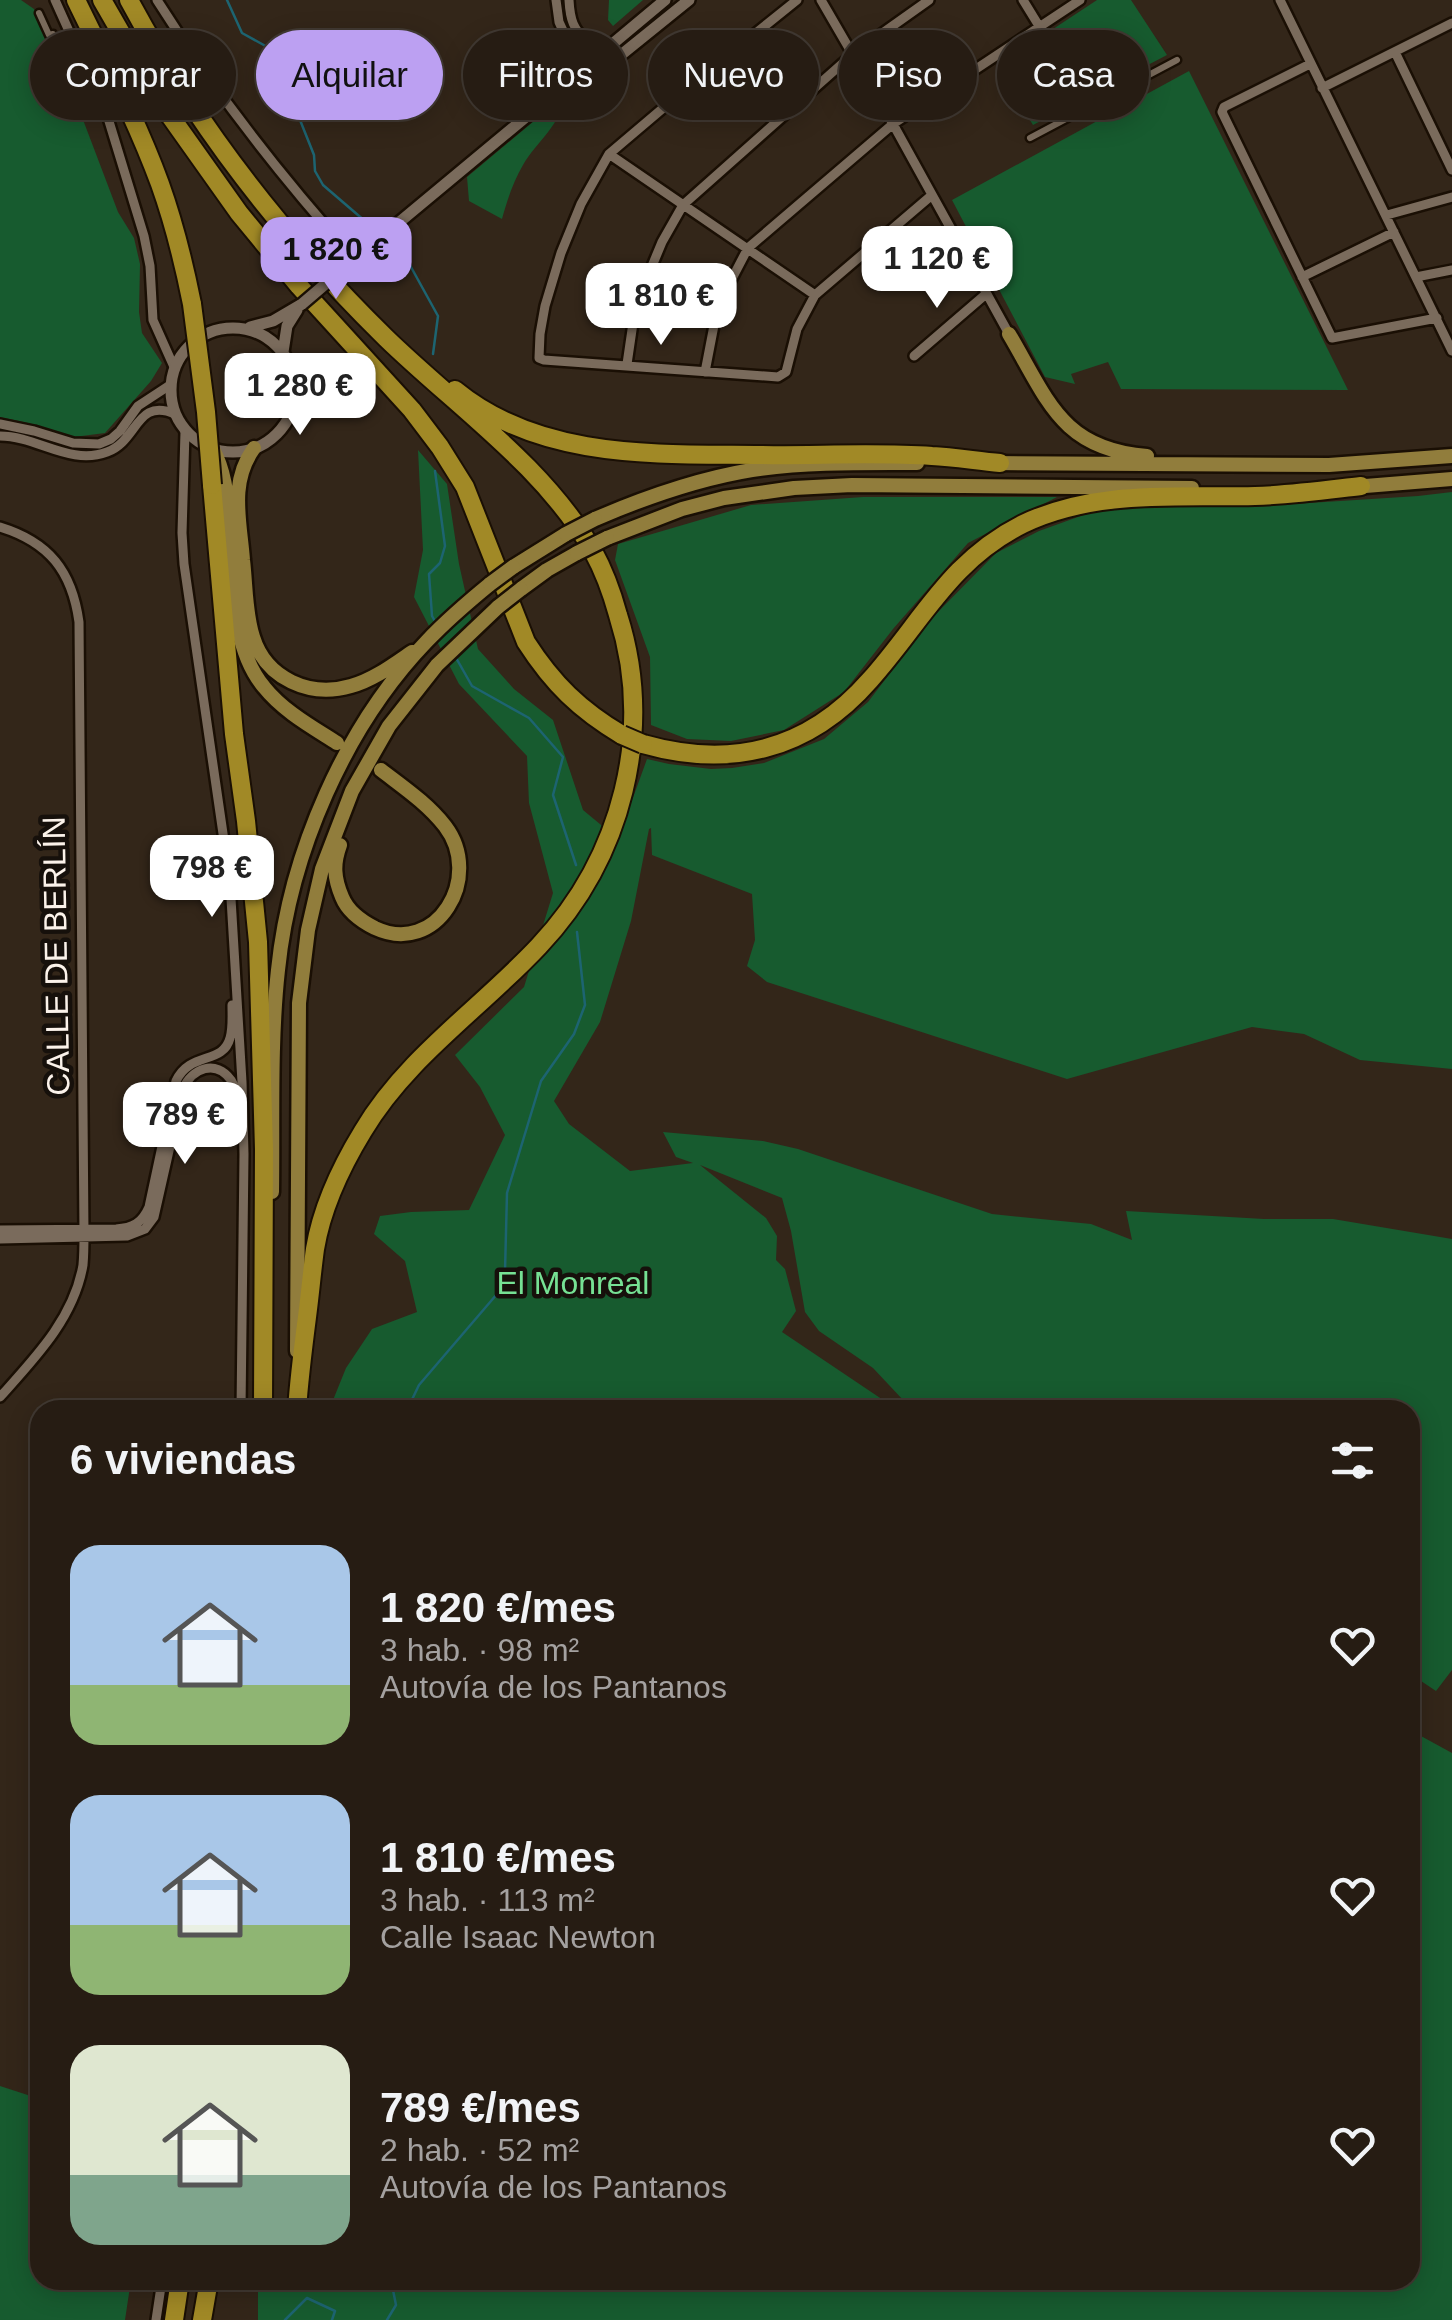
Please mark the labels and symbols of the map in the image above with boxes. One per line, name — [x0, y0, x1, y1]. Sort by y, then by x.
pin: 1 820 € — [244, 217, 428, 302]
pin: 1 120 € — [845, 226, 1029, 311]
pin: 1 810 € — [569, 263, 753, 348]
pin: 1 280 € — [208, 353, 392, 438]
street label: CALLE DE BERLÍN — [36, 816, 76, 1096]
pin: 798 € — [142, 835, 282, 920]
pin: 789 € — [115, 1082, 255, 1167]
park label: El Monreal — [497, 1265, 649, 1301]

